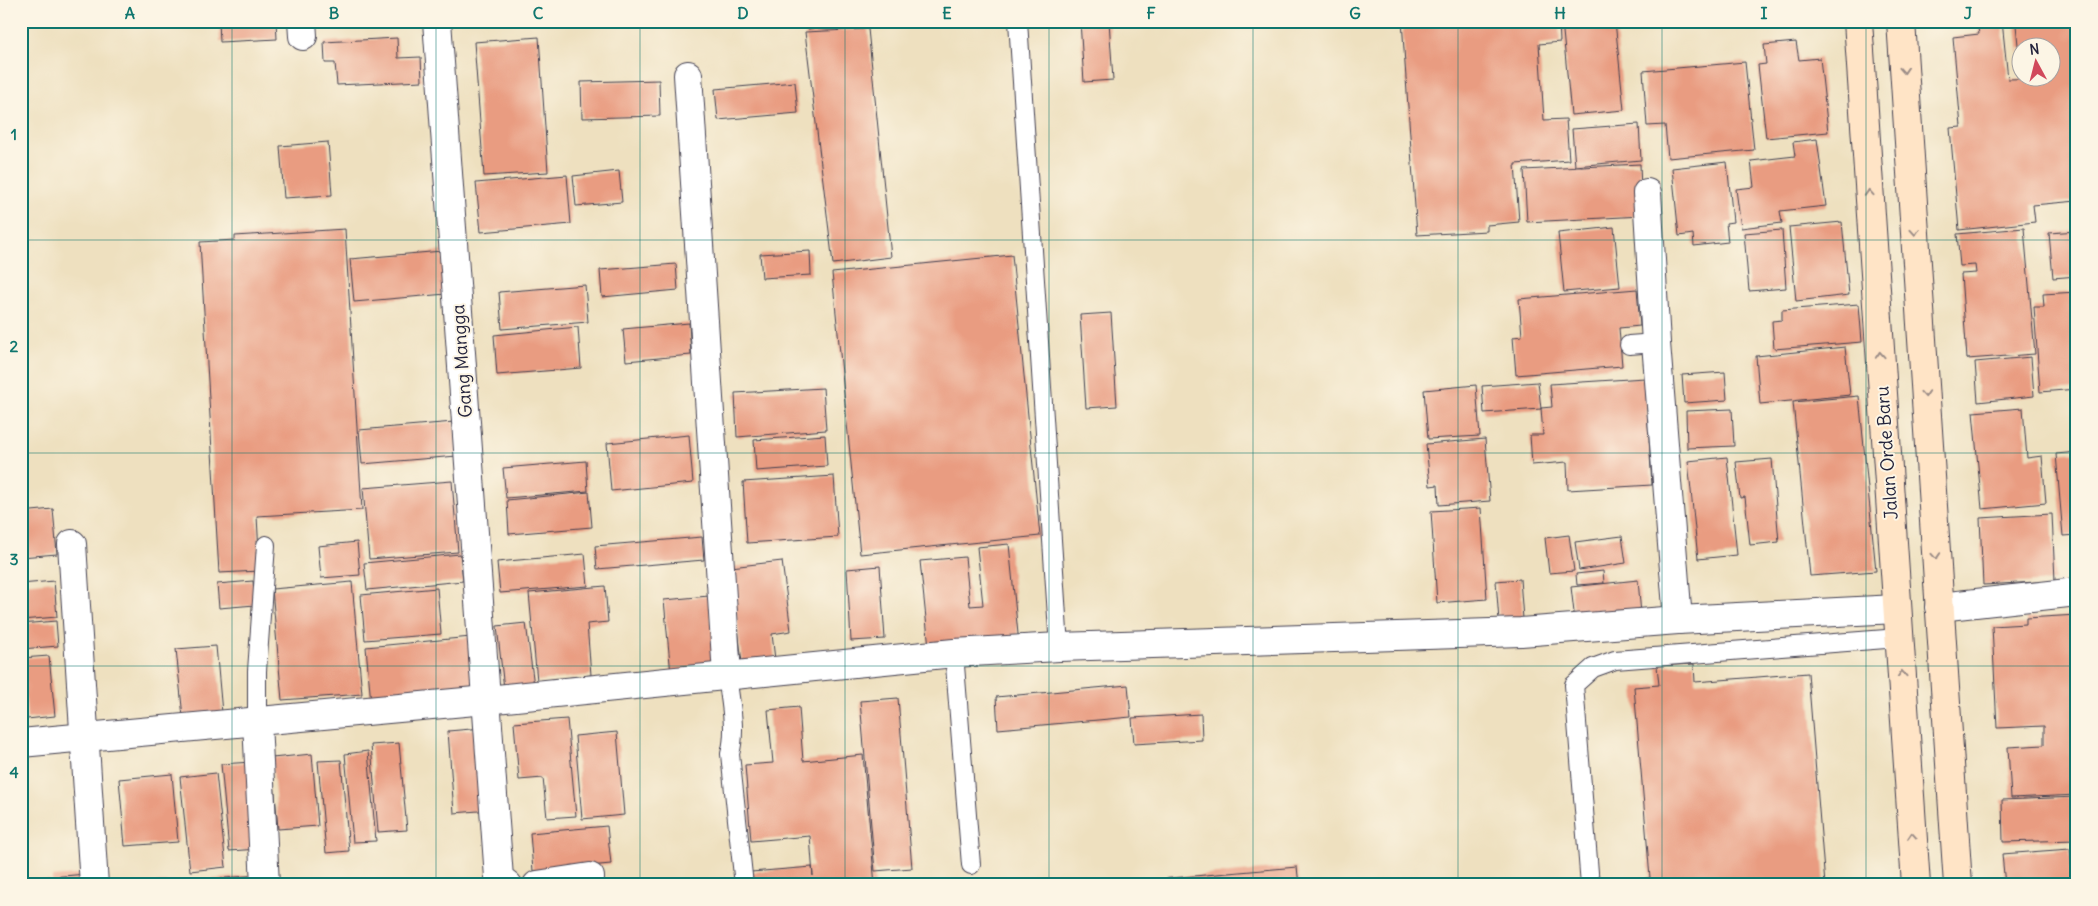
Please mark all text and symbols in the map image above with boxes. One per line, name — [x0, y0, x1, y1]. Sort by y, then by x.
text: A — [125, 3, 135, 23]
text: B — [329, 3, 340, 23]
text: C — [533, 3, 544, 23]
text: D — [737, 3, 749, 23]
text: E — [942, 3, 952, 23]
text: F — [1146, 3, 1156, 23]
text: G — [1349, 3, 1361, 23]
text: H — [1554, 3, 1566, 23]
text: I — [1761, 3, 1768, 23]
text: J — [1964, 3, 1973, 23]
north arrow — [2010, 38, 2060, 88]
text: N — [2029, 40, 2040, 59]
one-way arrow — [1898, 66, 1909, 74]
text: 1 — [11, 124, 17, 144]
one-way arrow — [1864, 188, 1875, 196]
one-way arrow — [1909, 228, 1920, 236]
street label: Gang Mangga — [446, 304, 477, 418]
text: 2 — [10, 336, 19, 356]
one-way arrow — [1875, 350, 1886, 358]
street label: Jalan Orde Baru — [1870, 385, 1903, 521]
one-way arrow — [1920, 390, 1931, 398]
text: 3 — [9, 549, 19, 569]
one-way arrow — [1931, 553, 1942, 561]
one-way arrow — [1896, 670, 1907, 678]
text: 4 — [9, 762, 19, 782]
one-way arrow — [1907, 832, 1918, 840]

